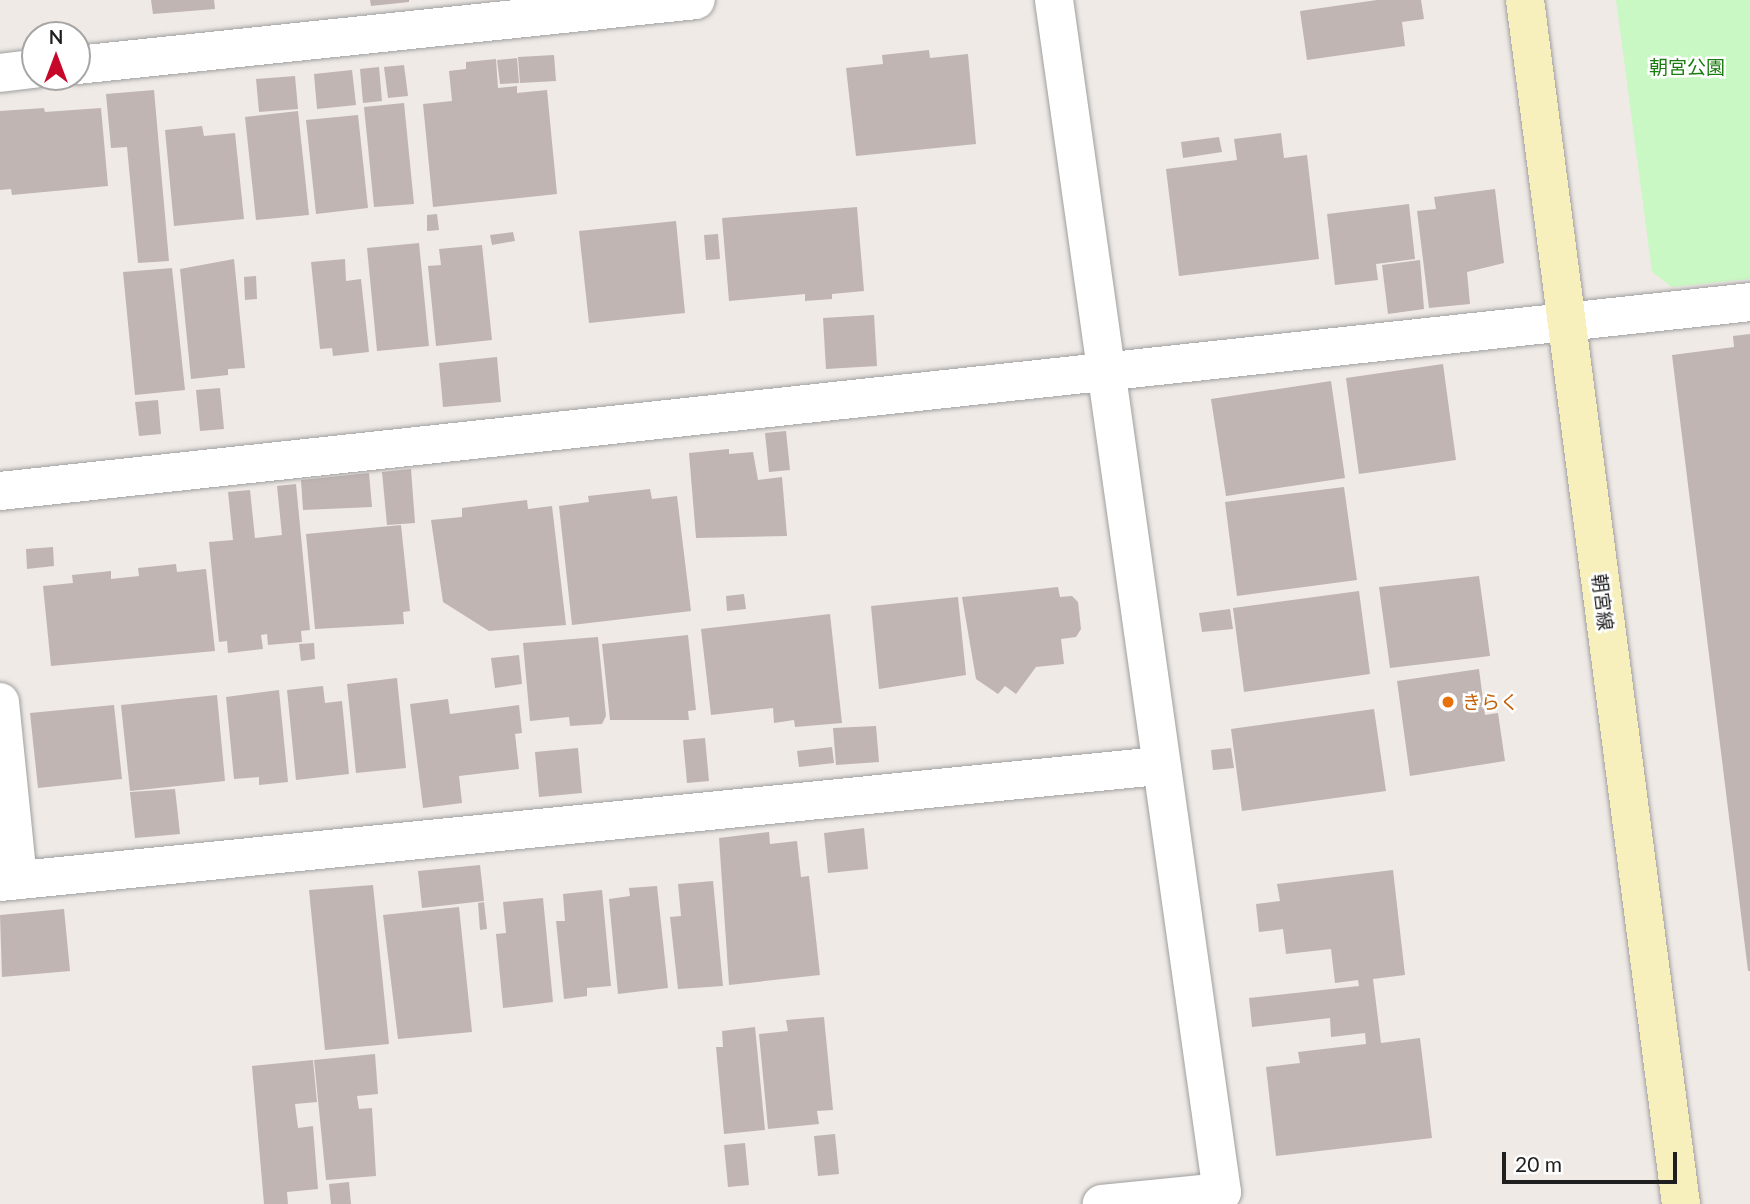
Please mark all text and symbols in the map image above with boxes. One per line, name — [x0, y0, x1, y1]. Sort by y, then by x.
north arrow — [21, 21, 91, 91]
text: N — [49, 25, 63, 48]
park label: 朝宮公園 — [1649, 56, 1725, 78]
street label: 朝宮線 — [1588, 572, 1618, 632]
place label: きらく — [1462, 691, 1519, 713]
marker: きらく — [1440, 694, 1456, 710]
scale bar — [1505, 1138, 1680, 1182]
text: 20 m — [1515, 1151, 1562, 1176]

